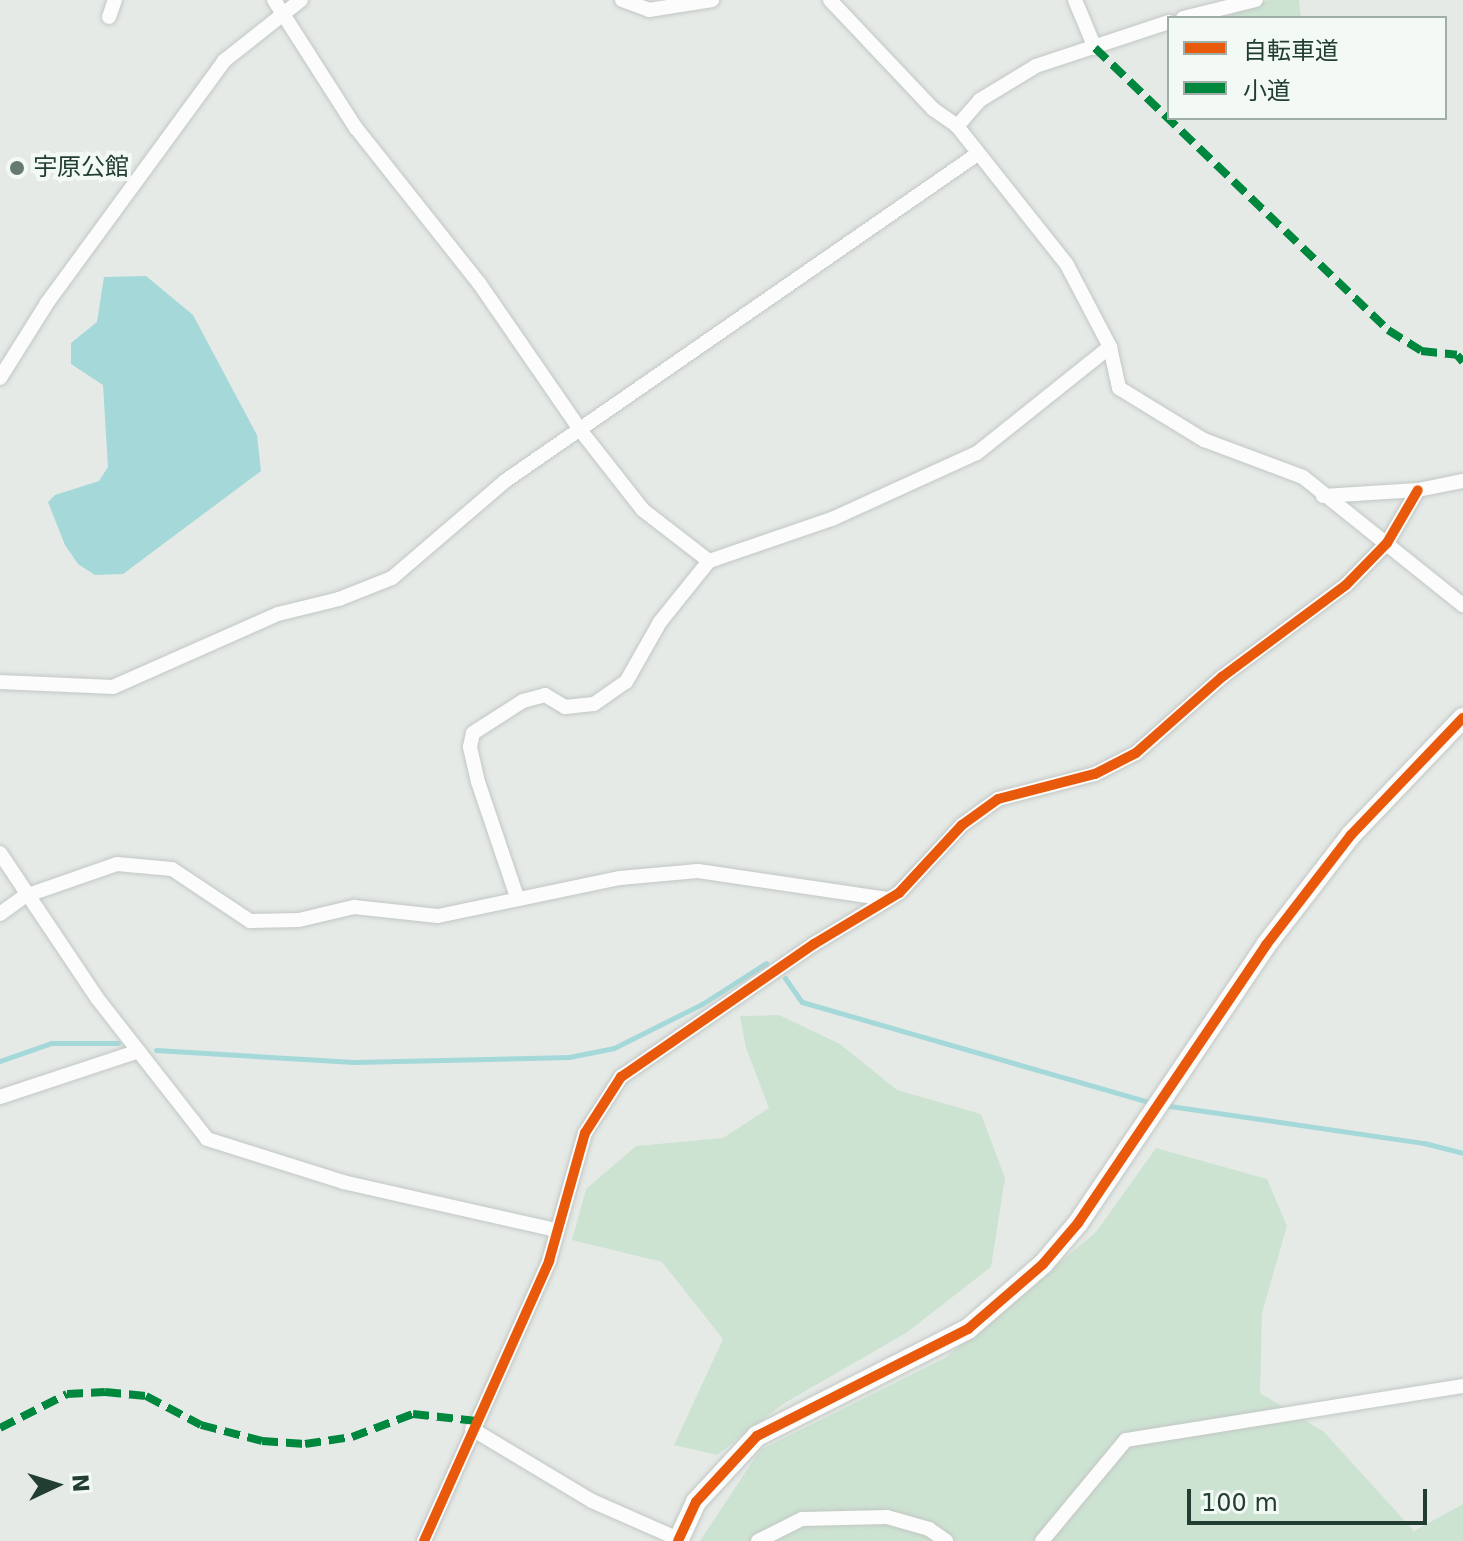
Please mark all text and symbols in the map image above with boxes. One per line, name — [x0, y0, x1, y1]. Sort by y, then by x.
legend — [1167, 16, 1447, 120]
text: 自転車道 — [1243, 37, 1339, 65]
text: 小道 — [1243, 77, 1291, 105]
place label: 宇原公館 — [33, 154, 129, 182]
marker: 宇原公館 — [8, 159, 26, 177]
north arrow — [16, 1445, 96, 1525]
text: N — [67, 1473, 94, 1493]
scale bar — [1191, 1473, 1431, 1523]
text: 100 m — [1201, 1489, 1278, 1517]

